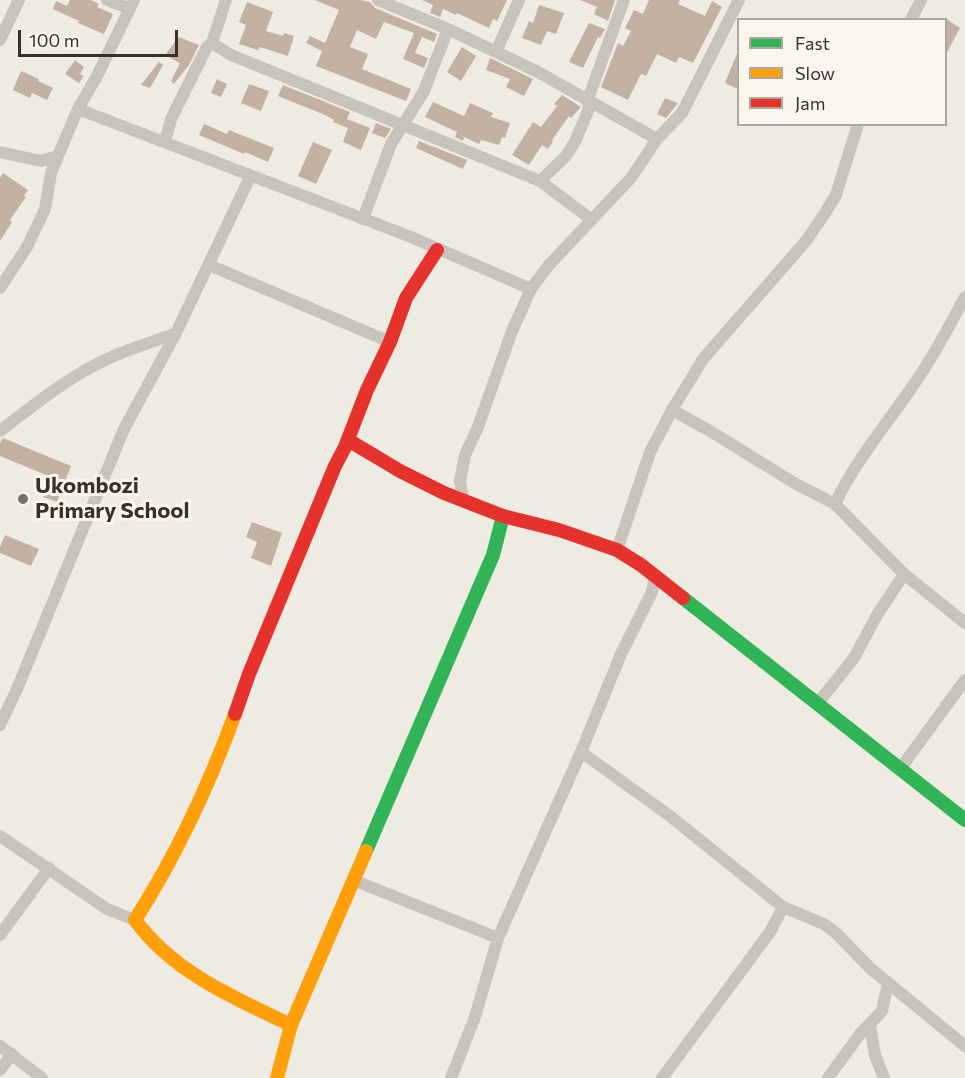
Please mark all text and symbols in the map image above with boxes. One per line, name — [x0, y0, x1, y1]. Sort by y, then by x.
scale bar — [21, 18, 182, 56]
legend — [737, 18, 947, 126]
text: 100 m — [29, 29, 79, 51]
text: Fast — [795, 32, 830, 54]
text: Slow — [795, 62, 835, 84]
text: Jam — [795, 92, 825, 114]
place label: Ukombozi Primary School — [35, 473, 190, 524]
marker: Ukombozi Primary School — [16, 492, 30, 506]

